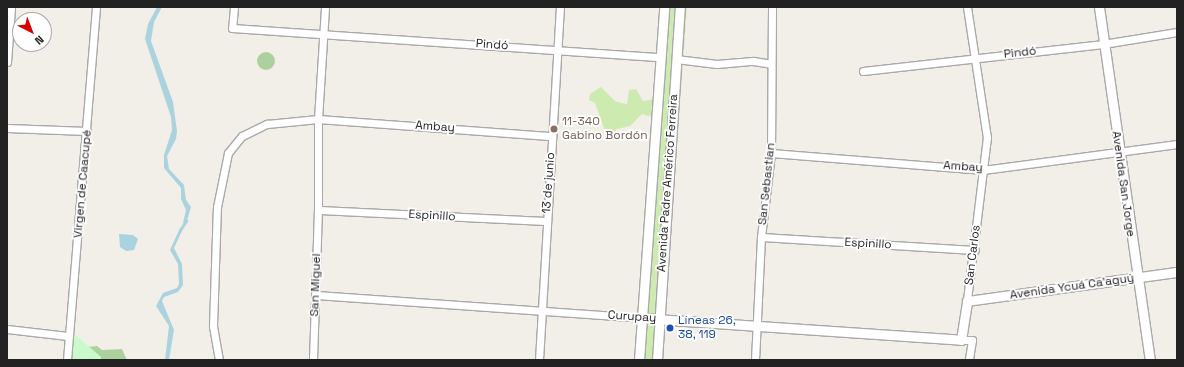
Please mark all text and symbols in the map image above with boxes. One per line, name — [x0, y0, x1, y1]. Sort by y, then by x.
north arrow — [12, 12, 52, 52]
text: N — [32, 33, 47, 48]
street label: Pindó — [475, 37, 509, 53]
street label: Pindó — [1003, 44, 1037, 62]
street label: Avenida Padre Américo Ferreira — [655, 93, 681, 273]
place label: 11-340 Gabino Bordón — [562, 115, 647, 143]
street label: Ambay — [415, 118, 455, 136]
marker: 11-340 Gabino Bordón — [549, 124, 559, 134]
street label: Virgen de Caacupé — [71, 129, 95, 239]
street label: Avenida San Jorge — [1108, 130, 1138, 238]
street label: San Sebastian — [756, 142, 778, 226]
street label: 13 de junio — [540, 152, 558, 214]
street label: Ambay — [943, 158, 983, 176]
street label: Espinillo — [408, 208, 456, 224]
street label: San Carlos — [962, 224, 984, 286]
street label: Espinillo — [844, 236, 892, 252]
street label: San Miguel — [308, 253, 324, 317]
street label: Avenida Ycuá Ca'aguý — [1009, 271, 1135, 303]
street label: Curupay — [607, 308, 657, 326]
place label: Líneas 26, 38, 119 — [678, 314, 736, 342]
marker: Líneas 26, 38, 119 — [665, 323, 675, 333]

